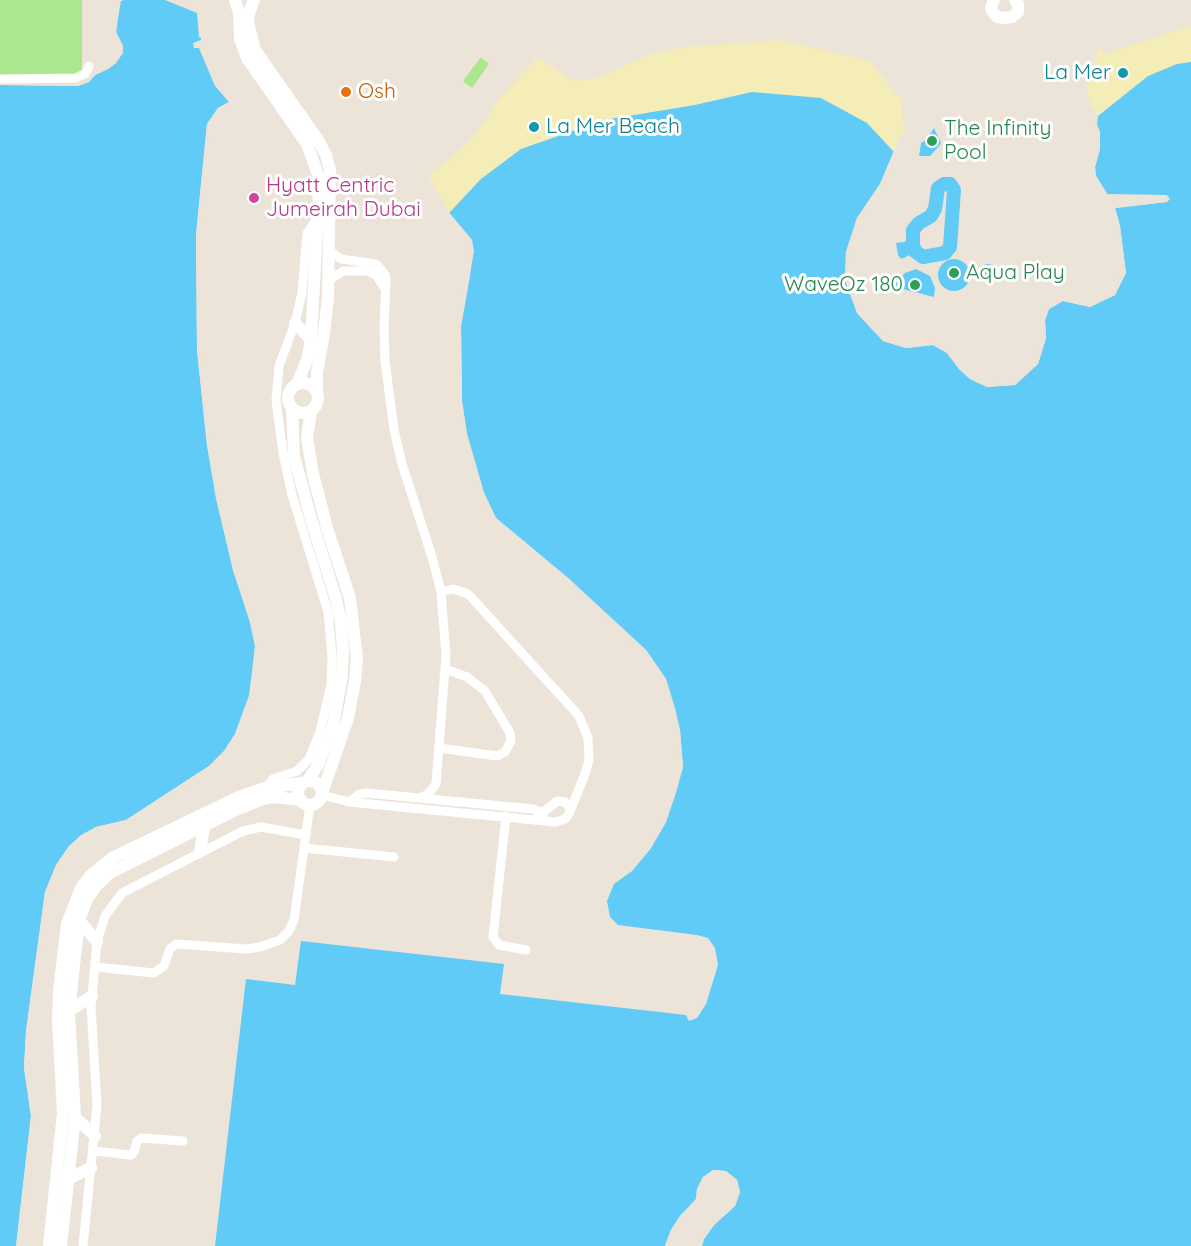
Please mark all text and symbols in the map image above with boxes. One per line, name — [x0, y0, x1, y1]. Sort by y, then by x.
place label: La Mer — [1044, 60, 1111, 86]
marker: La Mer — [1116, 66, 1130, 80]
place label: Osh — [358, 79, 396, 105]
marker: Osh — [339, 85, 353, 99]
place label: La Mer Beach — [546, 114, 680, 140]
place label: The Infinity Pool — [944, 116, 1051, 166]
marker: La Mer Beach — [527, 120, 541, 134]
marker: The Infinity Pool — [925, 134, 939, 148]
place label: Hyatt Centric Jumeirah Dubai — [266, 173, 421, 223]
marker: Hyatt Centric Jumeirah Dubai — [247, 191, 261, 205]
place label: Aqua Play — [966, 260, 1065, 286]
marker: Aqua Play — [947, 266, 961, 280]
place label: WaveOz 180 — [784, 272, 903, 298]
marker: WaveOz 180 — [908, 278, 922, 292]

